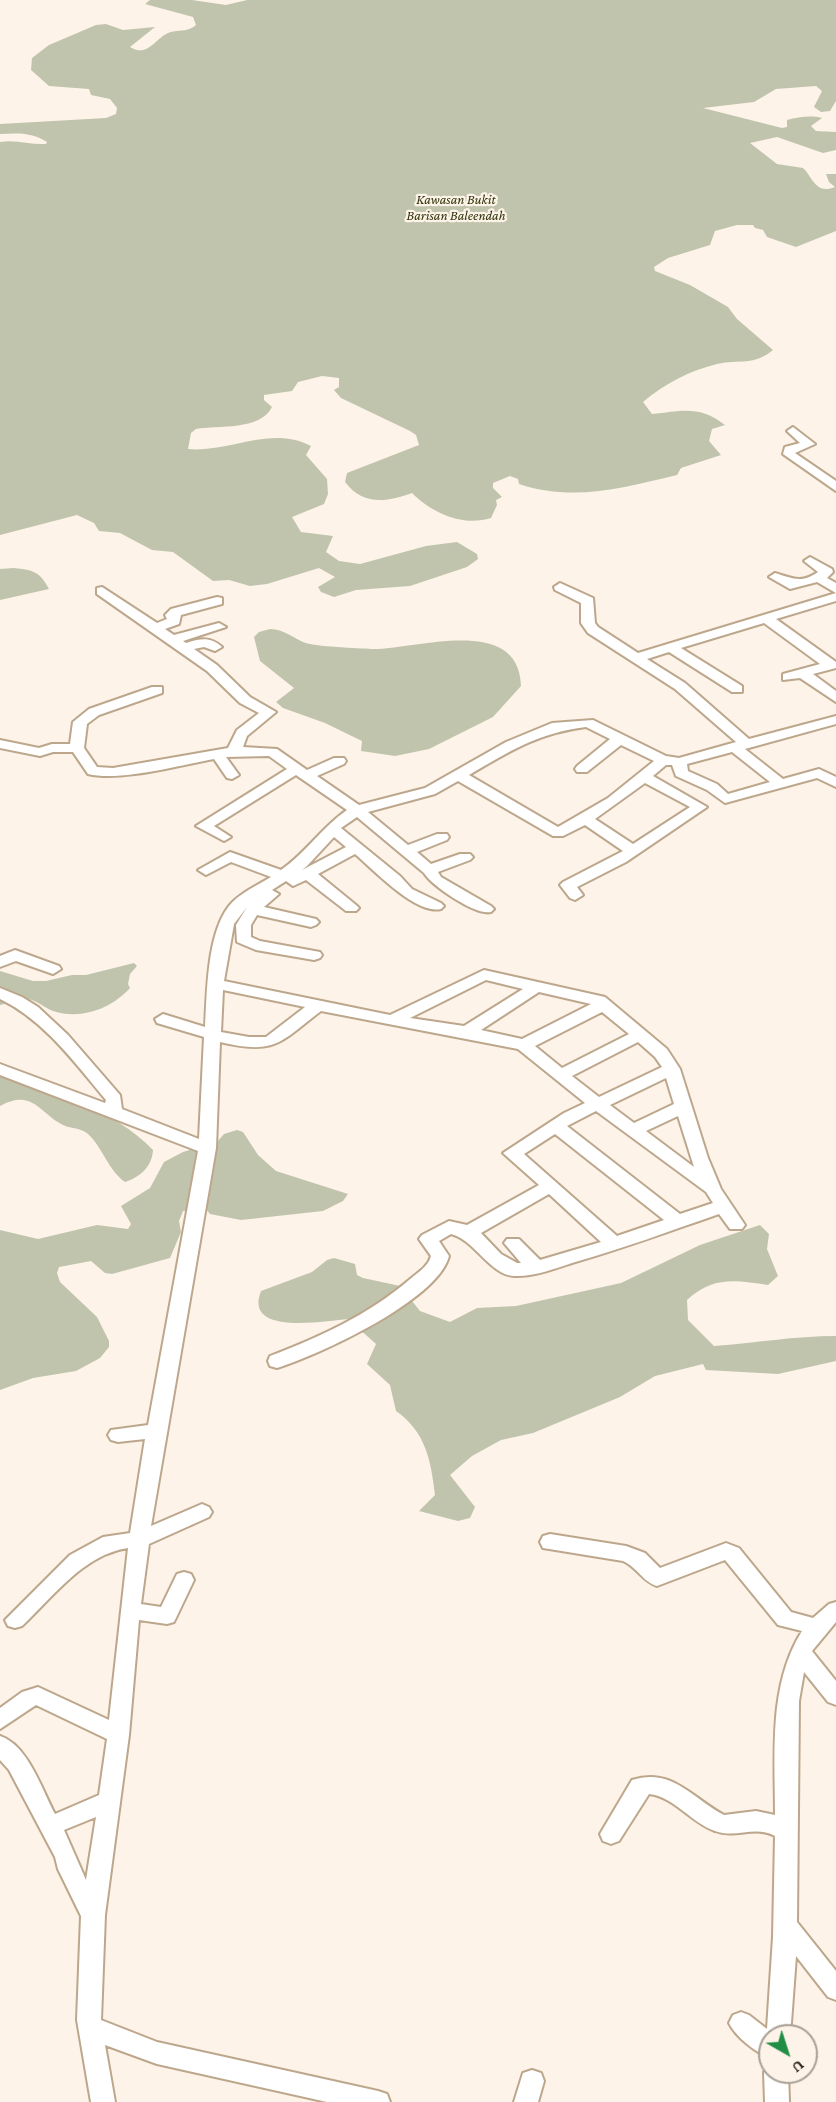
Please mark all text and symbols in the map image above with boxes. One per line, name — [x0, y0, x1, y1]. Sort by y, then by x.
park label: Kawasan Bukit Barisan Baleendah — [407, 192, 505, 225]
north arrow — [758, 2024, 818, 2084]
text: U — [789, 2057, 808, 2077]

